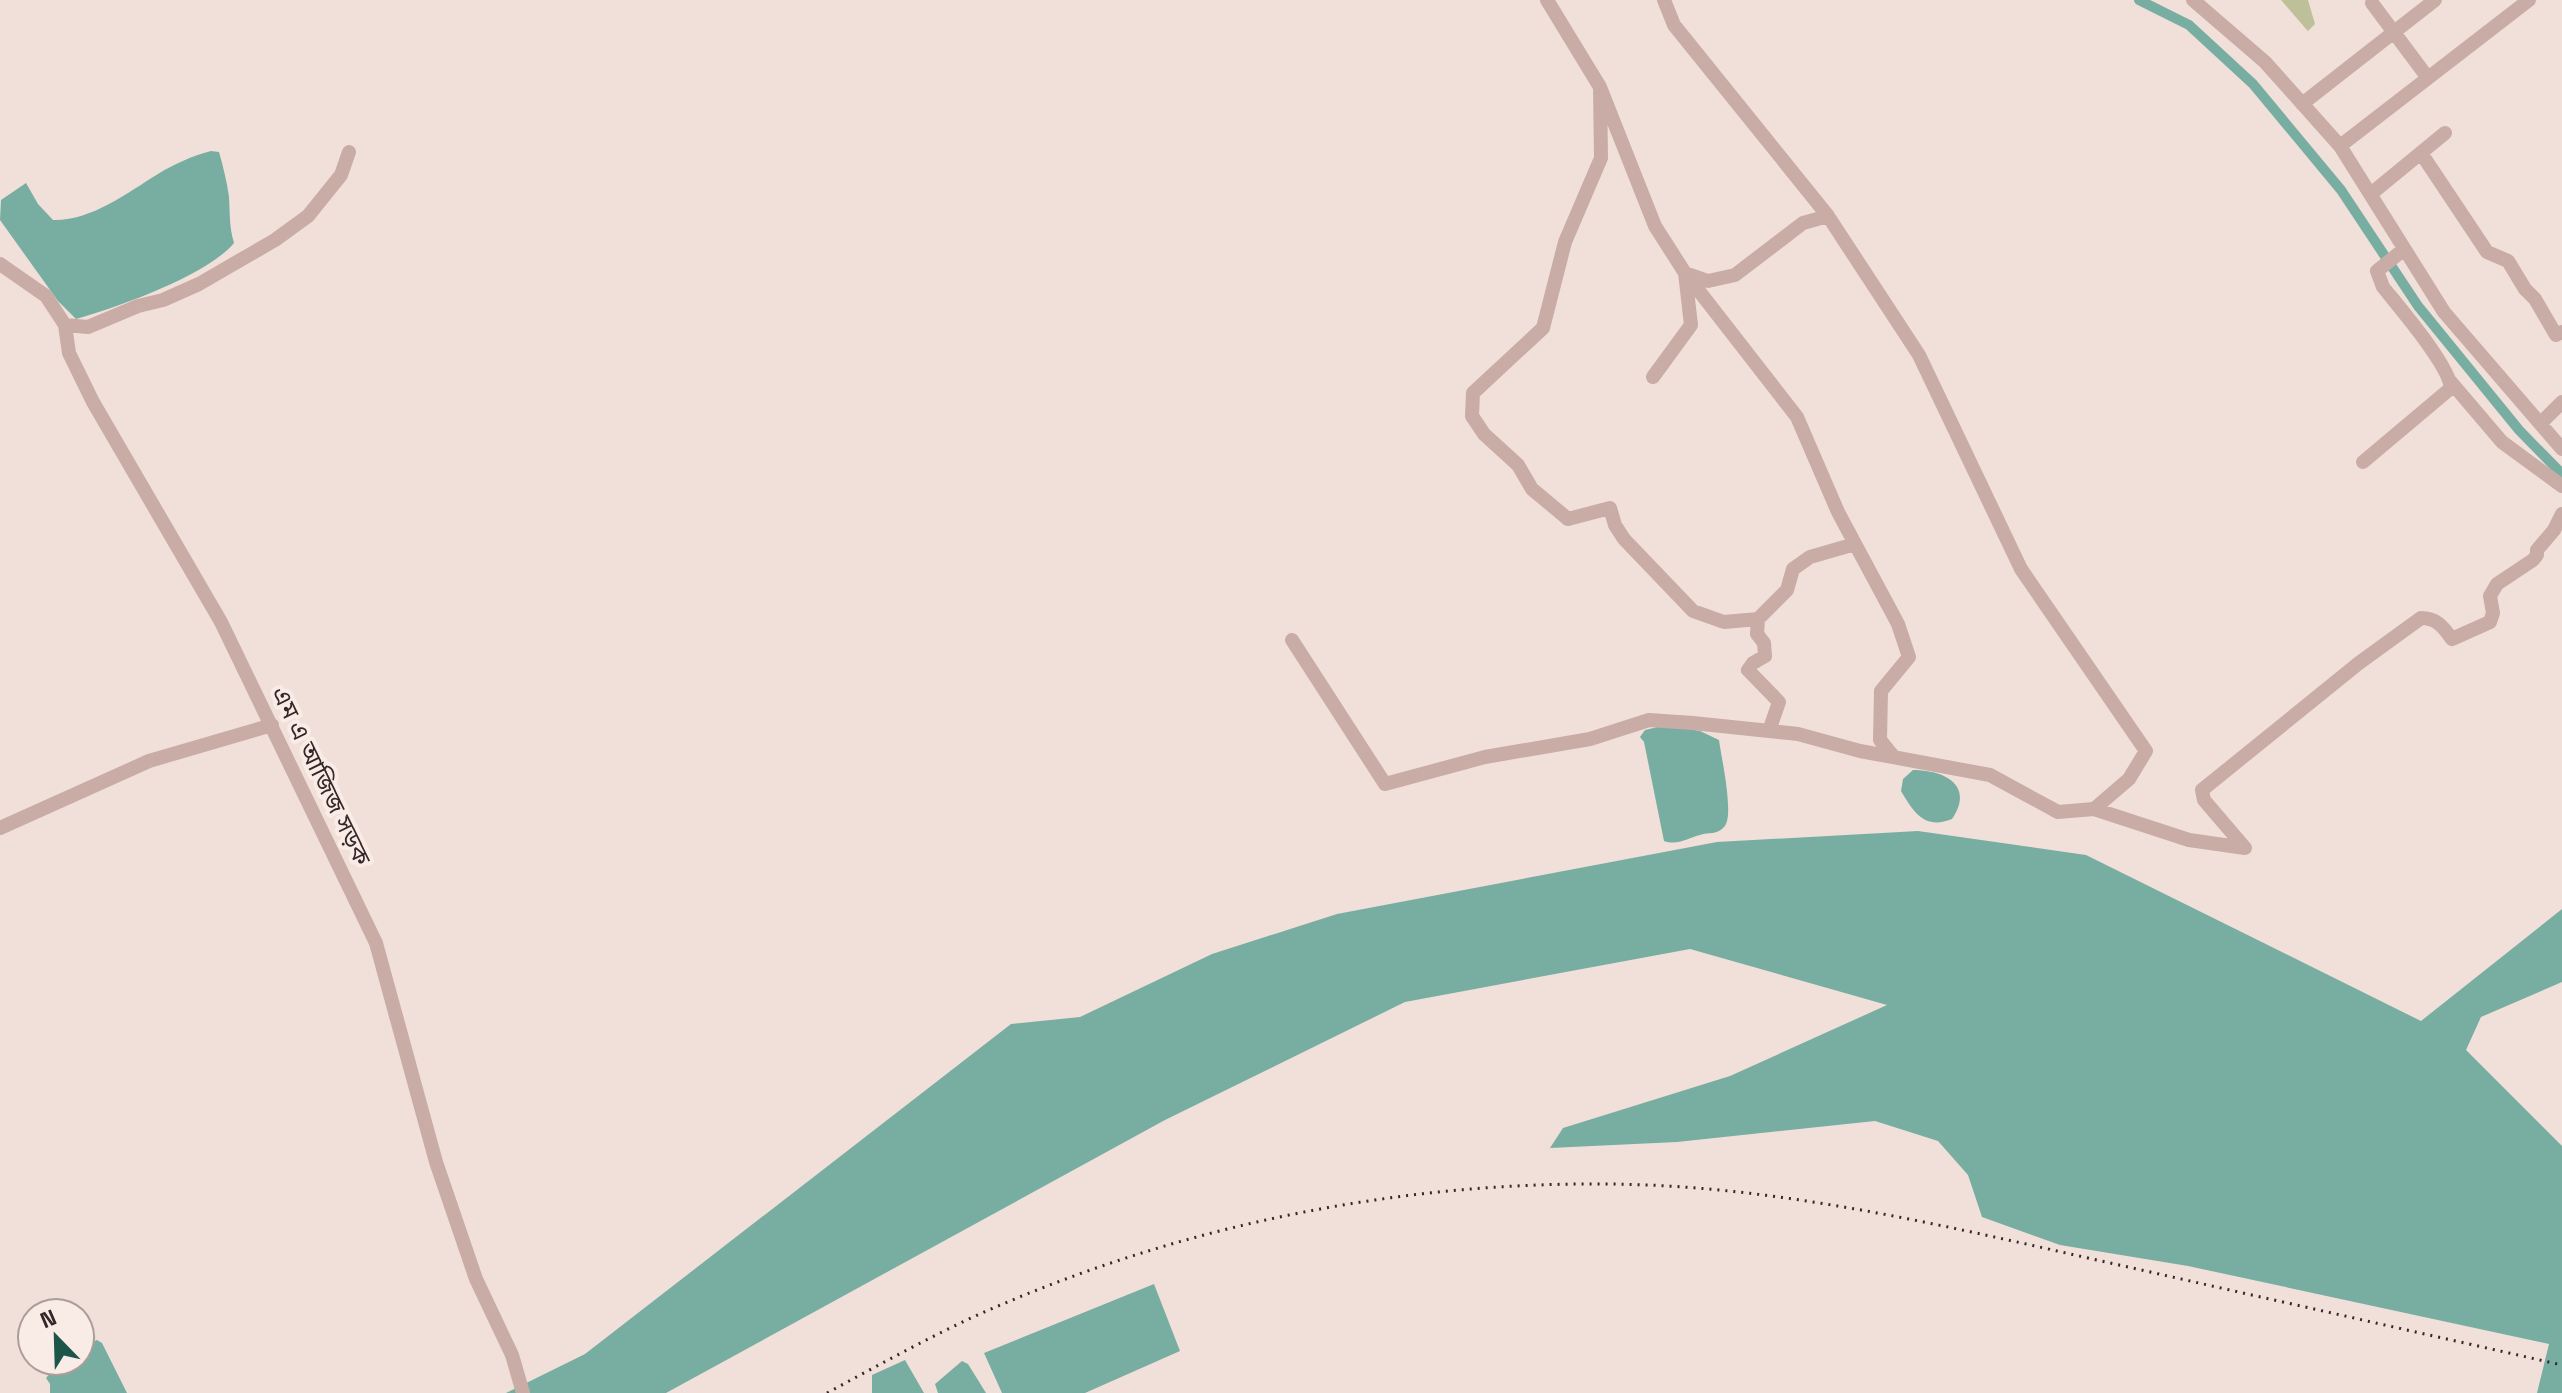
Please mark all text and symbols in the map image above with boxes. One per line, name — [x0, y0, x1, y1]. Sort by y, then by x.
street label: এম এ আজিজ সড়ক — [265, 681, 378, 871]
north arrow — [16, 1297, 96, 1377]
text: N — [36, 1303, 60, 1334]

